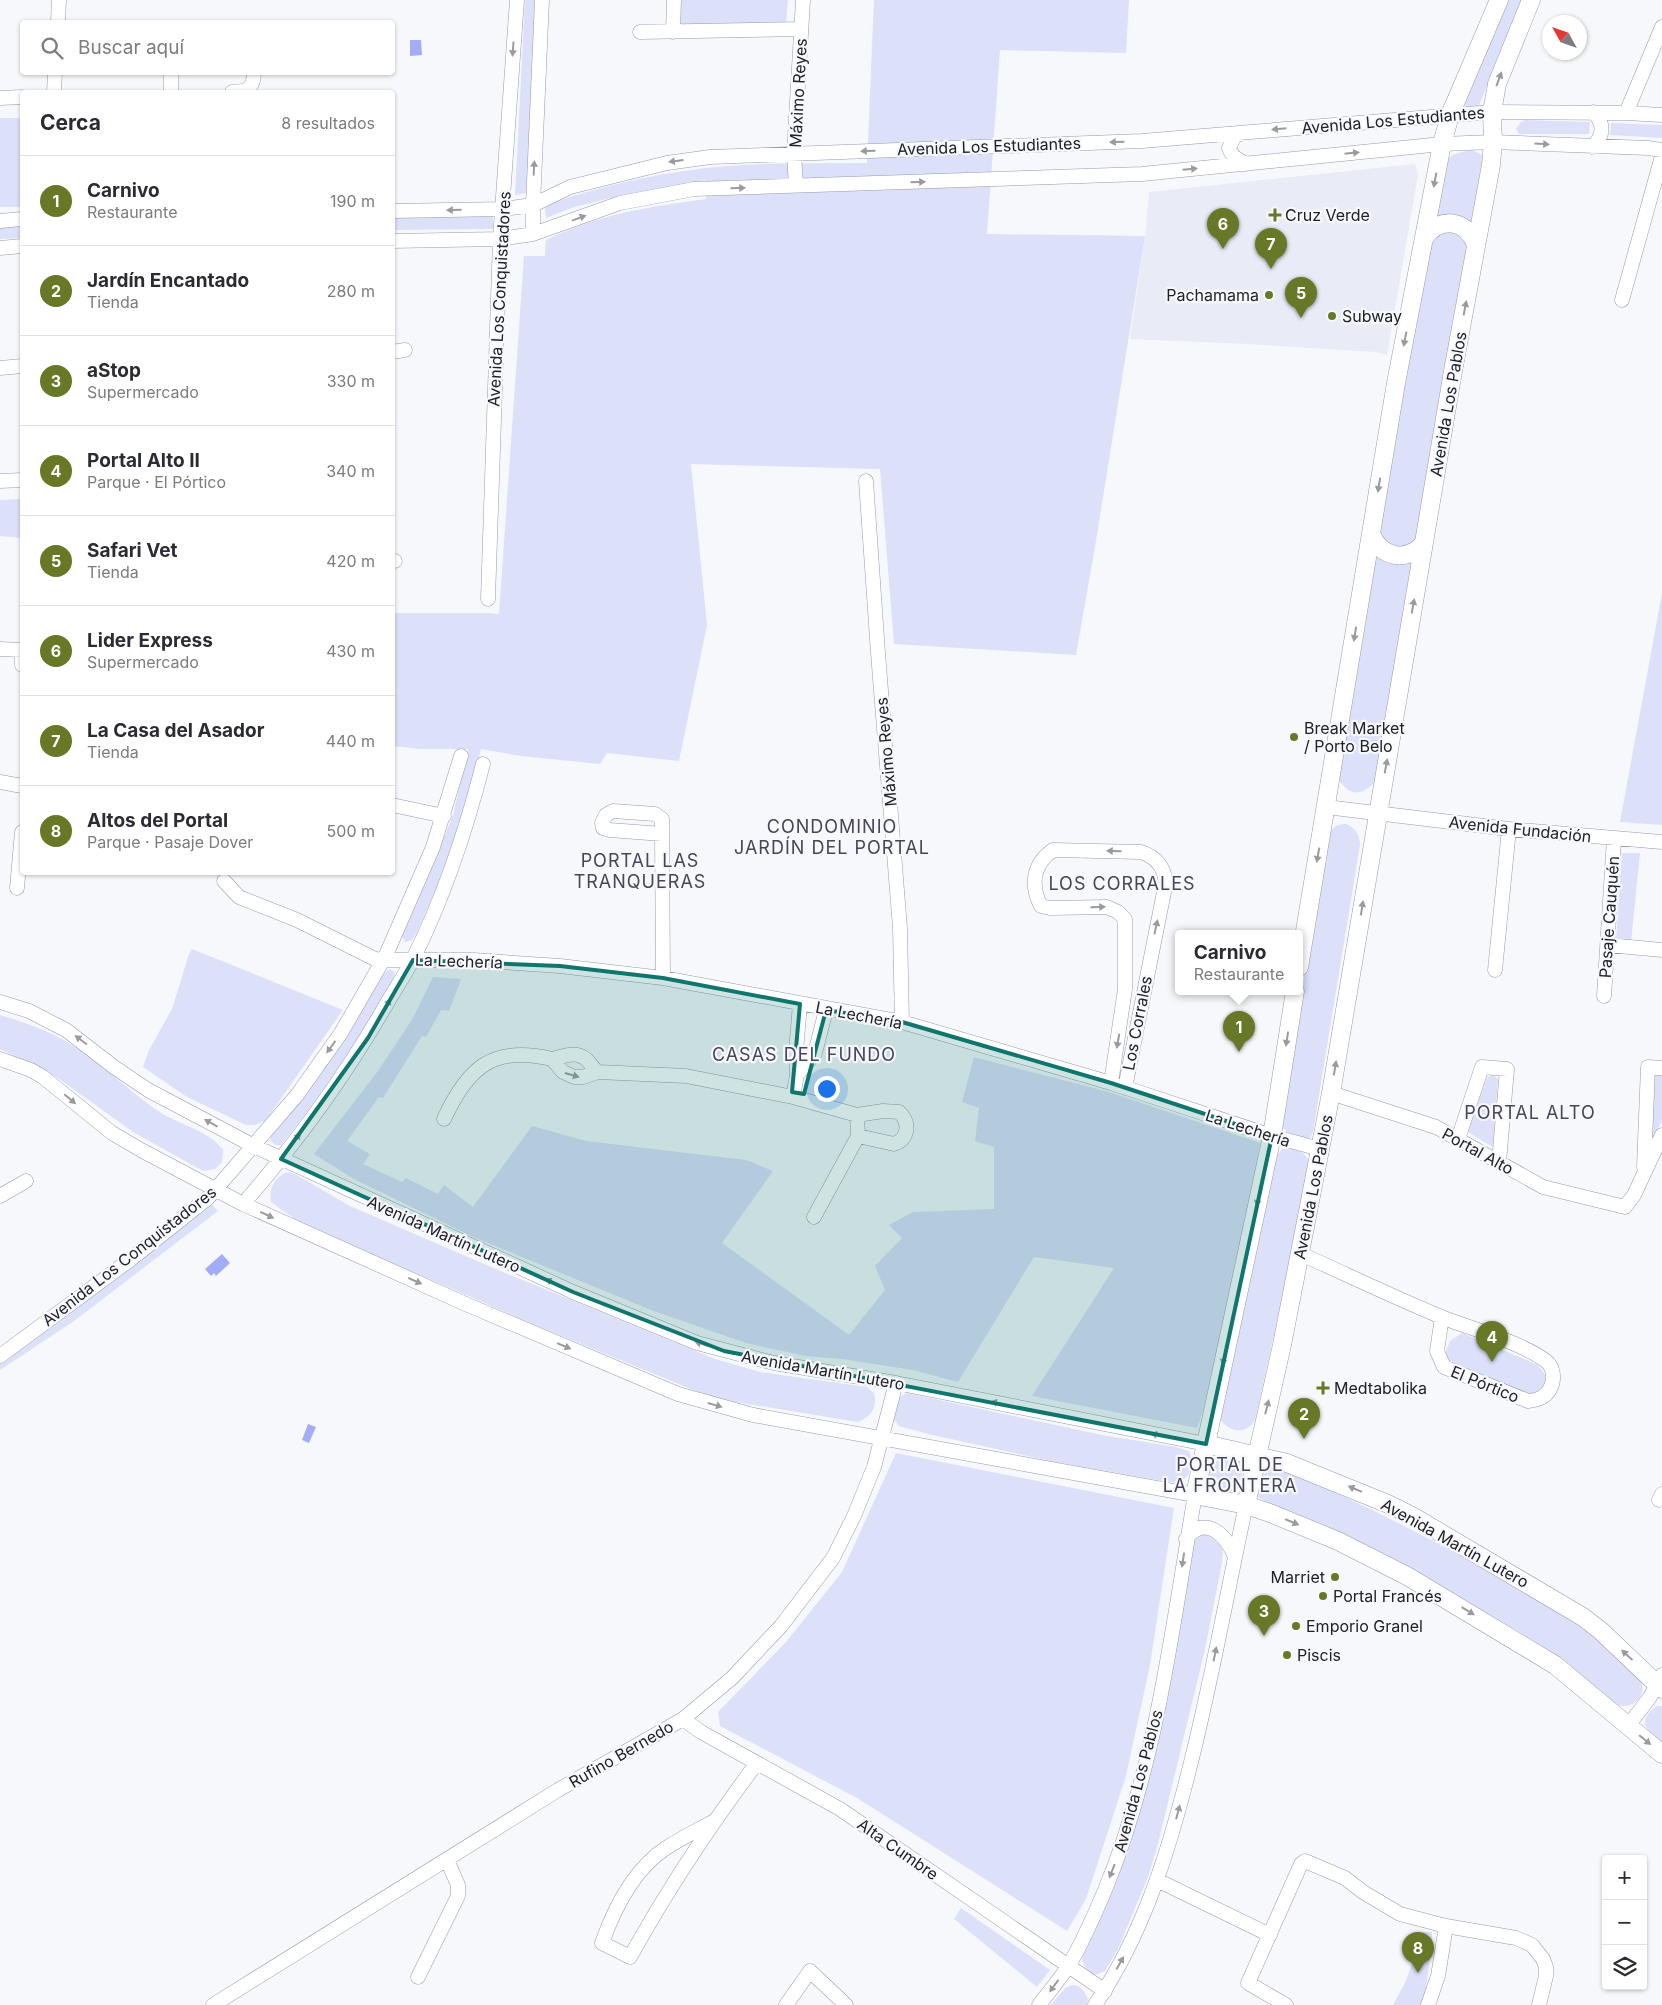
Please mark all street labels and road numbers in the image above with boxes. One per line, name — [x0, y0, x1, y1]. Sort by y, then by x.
street label: Máximo Reyes — [785, 38, 811, 148]
street label: Avenida Los Estudiantes — [1301, 102, 1485, 138]
street label: Avenida Los Estudiantes — [897, 133, 1081, 159]
street label: Avenida Los Conquistadores — [483, 191, 515, 407]
street label: Avenida Los Pablos — [1425, 330, 1471, 478]
street label: Máximo Reyes — [871, 696, 901, 808]
street label: Avenida Fundación — [1448, 812, 1592, 846]
street label: Pasaje Cauquén — [1595, 855, 1623, 979]
street label: La Lechería — [415, 949, 503, 973]
street label: Los Corrales — [1118, 974, 1156, 1072]
street label: La Lechería — [814, 997, 904, 1033]
street label: La Lechería — [1203, 1105, 1293, 1151]
street label: Avenida Los Pablos — [1289, 1113, 1337, 1261]
street label: Portal Alto — [1439, 1123, 1517, 1179]
street label: Avenida Los Conquistadores — [38, 1182, 220, 1330]
street label: Avenida Martín Lutero — [364, 1191, 524, 1277]
street label: Avenida Martín Lutero — [740, 1346, 906, 1394]
street label: El Pórtico — [1448, 1361, 1522, 1407]
street label: Avenida Martín Lutero — [1378, 1494, 1532, 1592]
street label: Avenida Los Pablos — [1109, 1707, 1167, 1855]
street label: Rufino Bernedo — [565, 1716, 677, 1792]
street label: Alta Cumbre — [854, 1814, 942, 1884]

